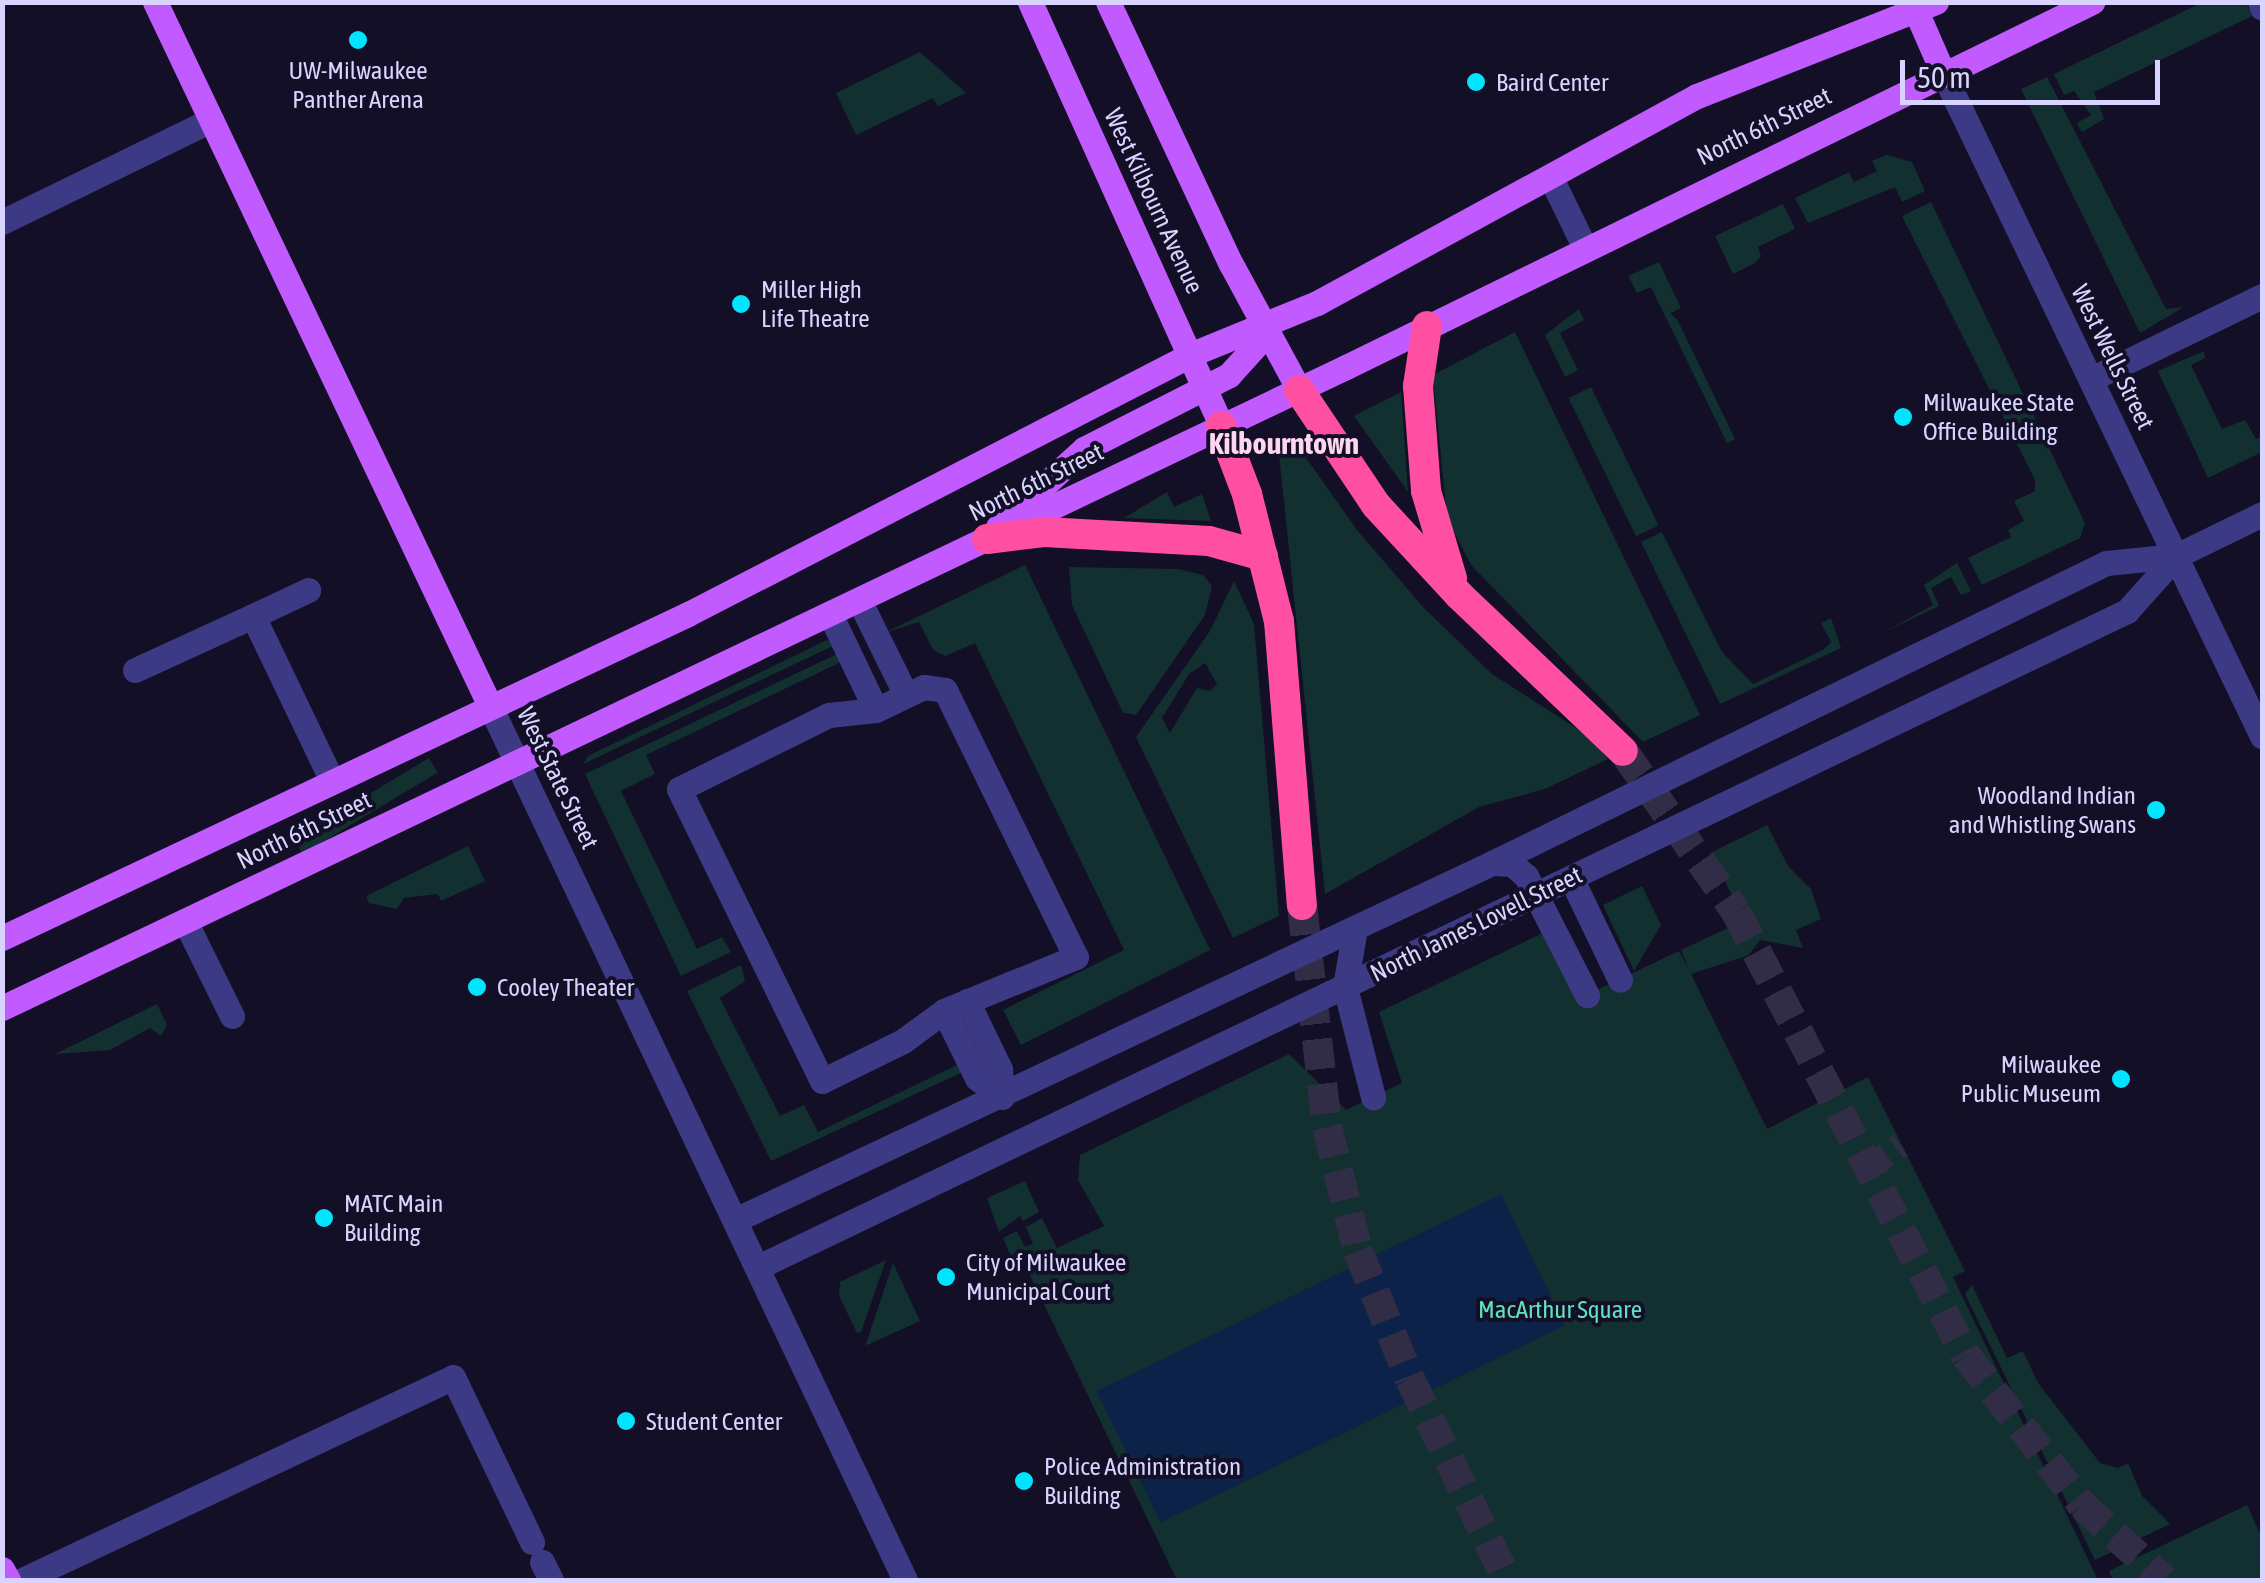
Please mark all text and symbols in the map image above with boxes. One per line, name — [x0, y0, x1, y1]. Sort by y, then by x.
marker: UW-Milwaukee Panther Arena — [347, 29, 369, 51]
scale bar — [1905, 40, 2165, 102]
place label: UW-Milwaukee Panther Arena — [288, 56, 428, 115]
text: 50 m — [1917, 60, 1971, 94]
place label: Baird Center — [1496, 67, 1608, 97]
marker: Baird Center — [1465, 71, 1487, 93]
street label: North 6th Street — [1692, 81, 1836, 171]
street label: West Kilbourn Avenue — [1098, 104, 1210, 298]
place label: Miller High Life Theatre — [761, 275, 870, 334]
street label: West Wells Street — [2065, 280, 2161, 434]
marker: Miller High Life Theatre — [730, 293, 752, 315]
place label: Milwaukee State Office Building — [1923, 388, 2074, 447]
marker: Milwaukee State Office Building — [1892, 406, 1914, 428]
district label: Kilbourntown — [1209, 425, 1359, 461]
street label: North 6th Street — [964, 437, 1108, 527]
street label: West State Street — [511, 702, 605, 854]
place label: Woodland Indian and Whistling Swans — [1949, 781, 2136, 840]
street label: North 6th Street — [232, 785, 376, 875]
marker: Woodland Indian and Whistling Swans — [2145, 799, 2167, 821]
street label: North James Lovell Street — [1365, 860, 1587, 988]
place label: Cooley Theater — [497, 972, 634, 1002]
marker: Cooley Theater — [466, 976, 488, 998]
place label: Milwaukee Public Museum — [1961, 1050, 2101, 1109]
marker: Milwaukee Public Museum — [2110, 1068, 2132, 1090]
place label: MATC Main Building — [344, 1189, 443, 1248]
marker: MATC Main Building — [313, 1207, 335, 1229]
place label: City of Milwaukee Municipal Court — [966, 1248, 1126, 1307]
marker: City of Milwaukee Municipal Court — [935, 1266, 957, 1288]
park label: MacArthur Square — [1478, 1294, 1642, 1324]
place label: Student Center — [646, 1406, 782, 1436]
marker: Student Center — [615, 1410, 637, 1432]
place label: Police Administration Building — [1044, 1452, 1241, 1511]
marker: Police Administration Building — [1013, 1470, 1035, 1492]

